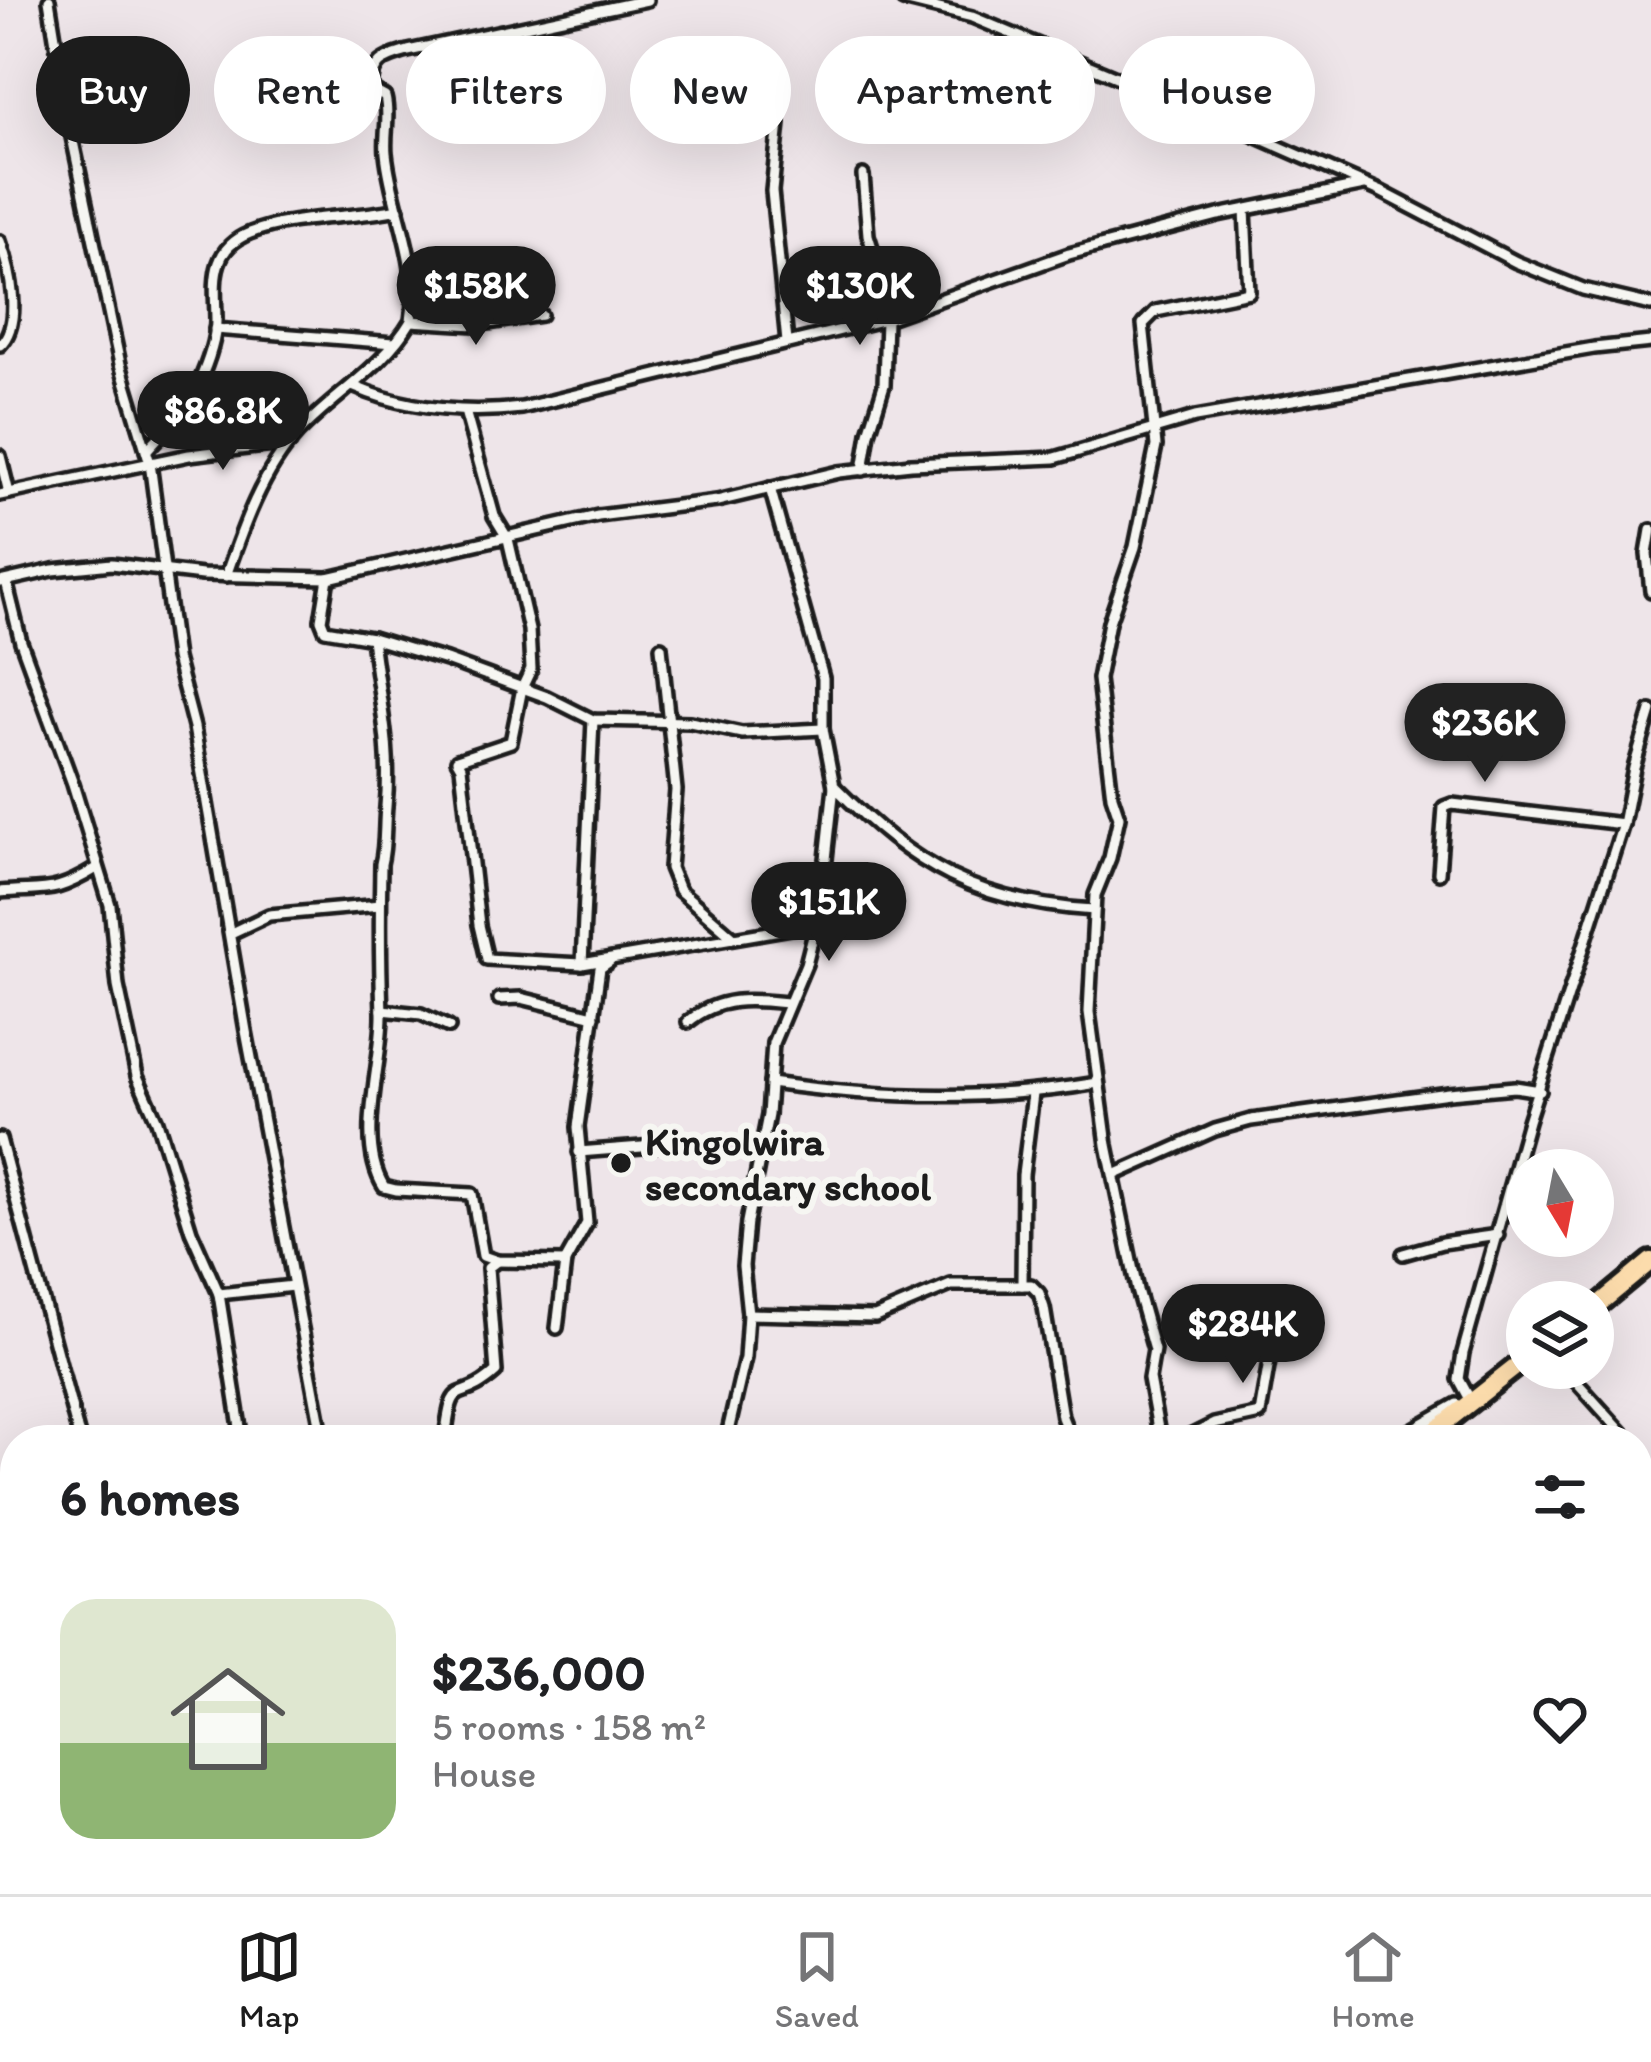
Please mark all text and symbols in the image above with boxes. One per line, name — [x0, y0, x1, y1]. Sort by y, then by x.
chip: Buy — [36, 36, 190, 144]
chip: Rent — [214, 36, 382, 144]
chip: Filters — [406, 36, 606, 144]
chip: New — [630, 36, 791, 144]
chip: Apartment — [815, 36, 1095, 144]
chip: House — [1119, 36, 1315, 144]
pin: $158K — [392, 246, 560, 348]
pin: $130K — [776, 246, 944, 348]
text: $158K — [424, 261, 528, 308]
text: $130K — [806, 261, 914, 308]
pin: $86.8K — [125, 371, 321, 473]
text: $86.8K — [164, 386, 282, 433]
pin: $236K — [1401, 683, 1569, 785]
text: $236K — [1431, 698, 1539, 745]
pin: $151K — [745, 862, 913, 964]
text: $151K — [778, 877, 880, 924]
place label: Kingolwira secondary school — [645, 1118, 932, 1210]
north arrow — [1506, 1149, 1614, 1257]
map controls — [1506, 1149, 1614, 1389]
marker: Kingolwira secondary school — [608, 1150, 634, 1176]
button: layers — [1506, 1281, 1614, 1389]
pin: $284K — [1159, 1284, 1327, 1386]
text: $284K — [1188, 1299, 1298, 1346]
icon: filters — [1527, 1464, 1593, 1530]
text: 6 homes — [60, 1467, 240, 1528]
text: $236,000 — [432, 1642, 646, 1703]
icon: home — [156, 1647, 300, 1791]
icon: heart — [1527, 1686, 1593, 1752]
text: 5 rooms · 158 m² — [432, 1703, 706, 1750]
text: House — [432, 1750, 536, 1797]
tab: Map — [236, 1924, 302, 2035]
tab: Saved — [775, 1924, 859, 2035]
tab: Home — [1332, 1924, 1415, 2035]

